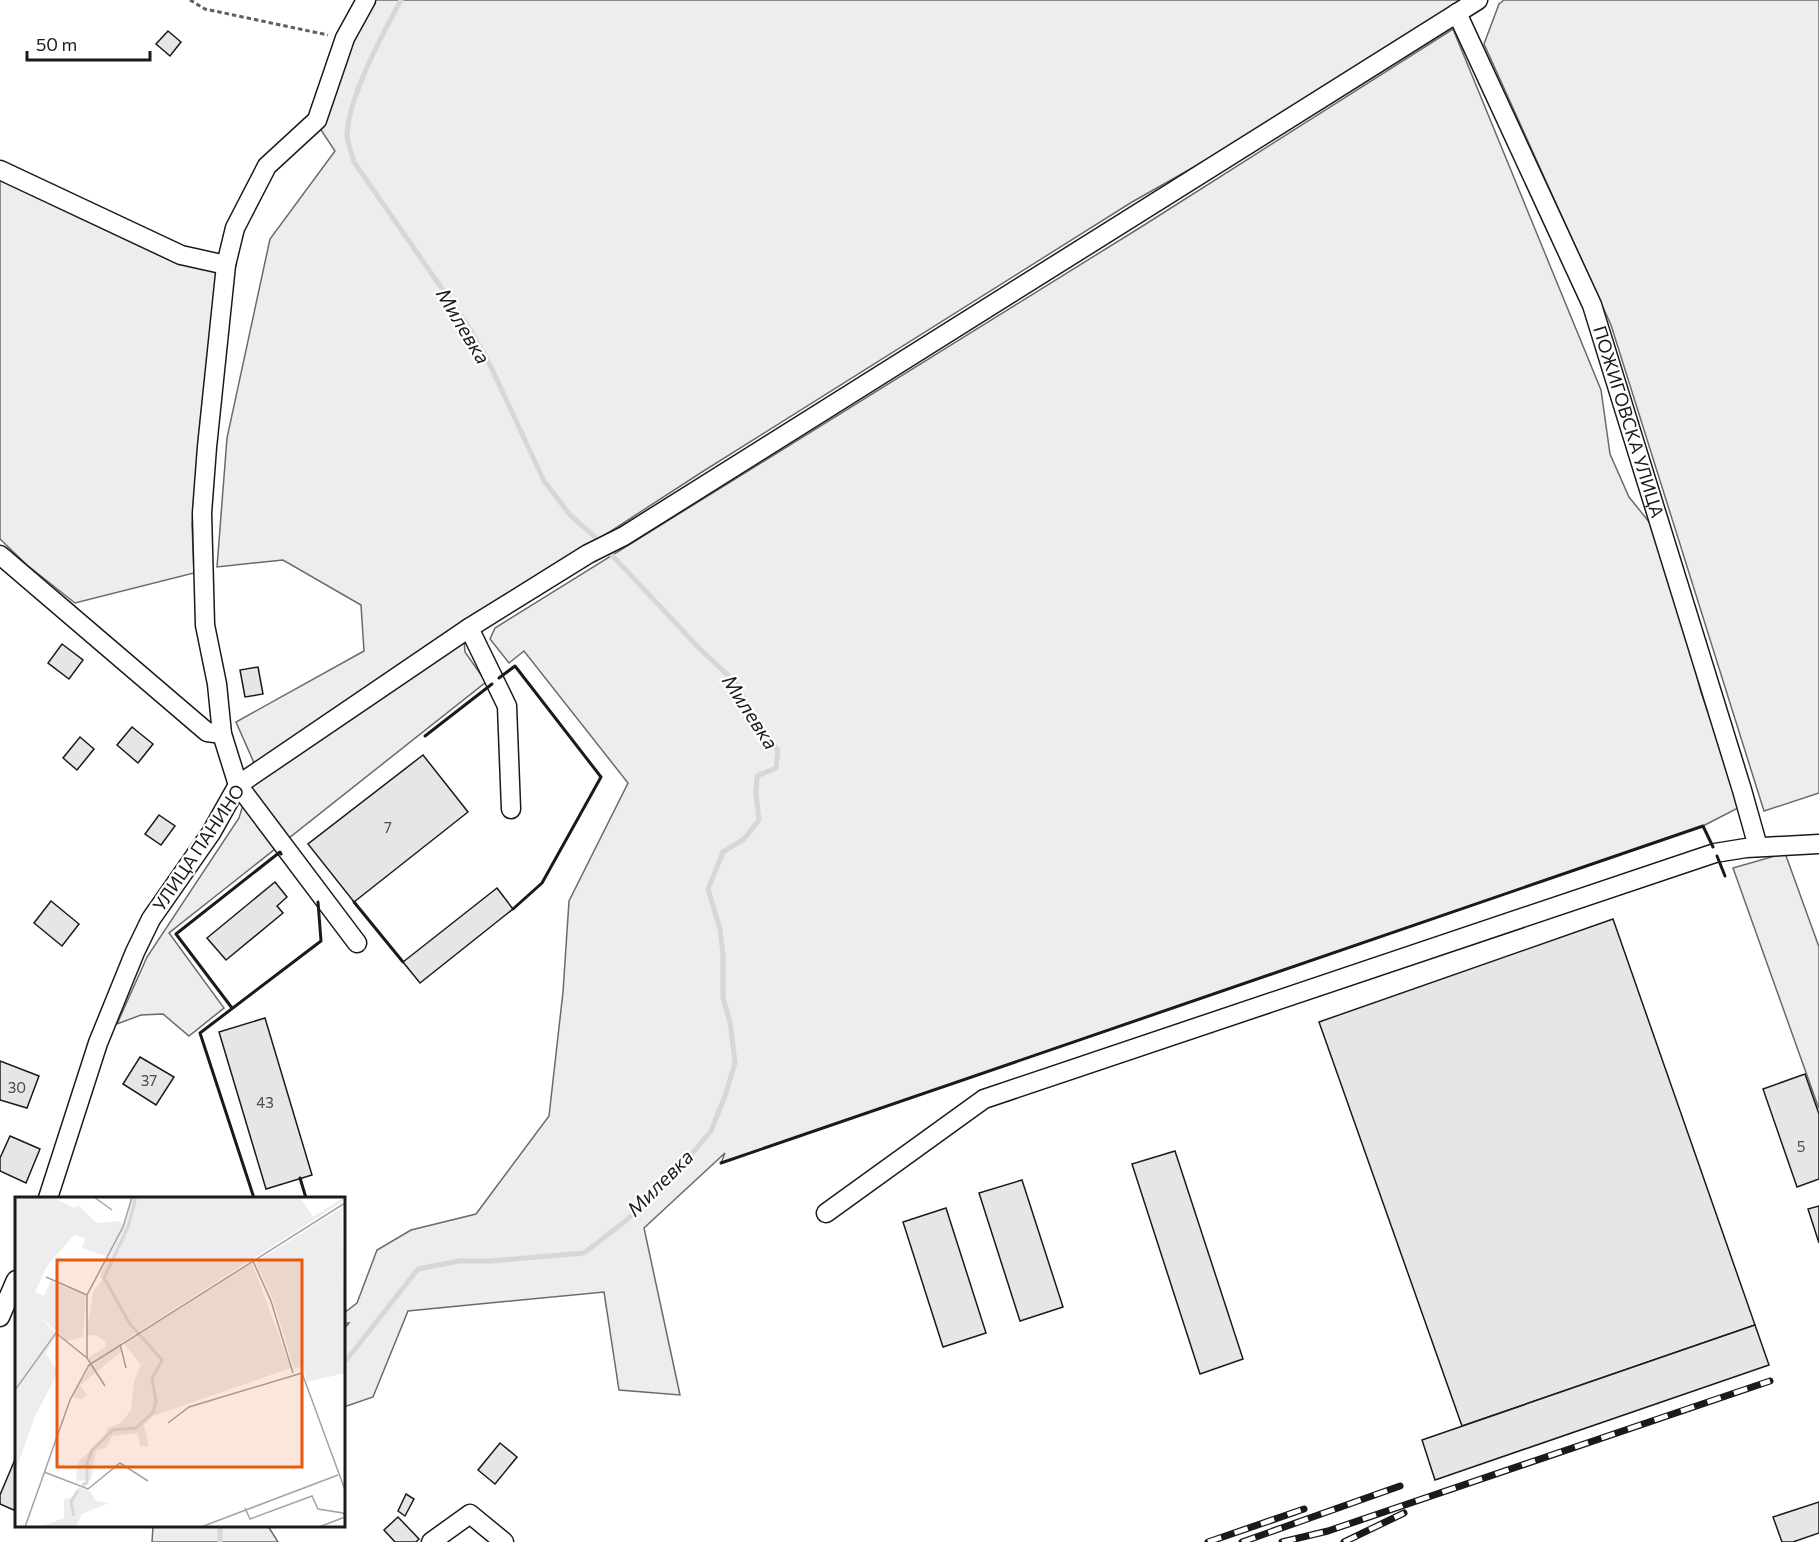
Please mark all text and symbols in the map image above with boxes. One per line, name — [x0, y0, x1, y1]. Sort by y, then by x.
scale bar — [27, 24, 150, 62]
text: 50 m — [36, 33, 77, 55]
water label: Милевка — [432, 283, 496, 368]
street label: ПОЖИГОВСКА УЛИЦА — [1589, 323, 1669, 520]
water label: Милевка — [718, 670, 784, 753]
street label: УЛИЦА ПАНИНО — [148, 780, 249, 915]
house number: 7 — [384, 818, 392, 836]
house number: 37 — [141, 1071, 157, 1089]
house number: 30 — [8, 1078, 26, 1096]
house number: 43 — [256, 1093, 274, 1111]
house number: 5 — [1797, 1137, 1805, 1155]
water label: Милевка — [621, 1144, 698, 1221]
inset map — [15, 1197, 345, 1527]

